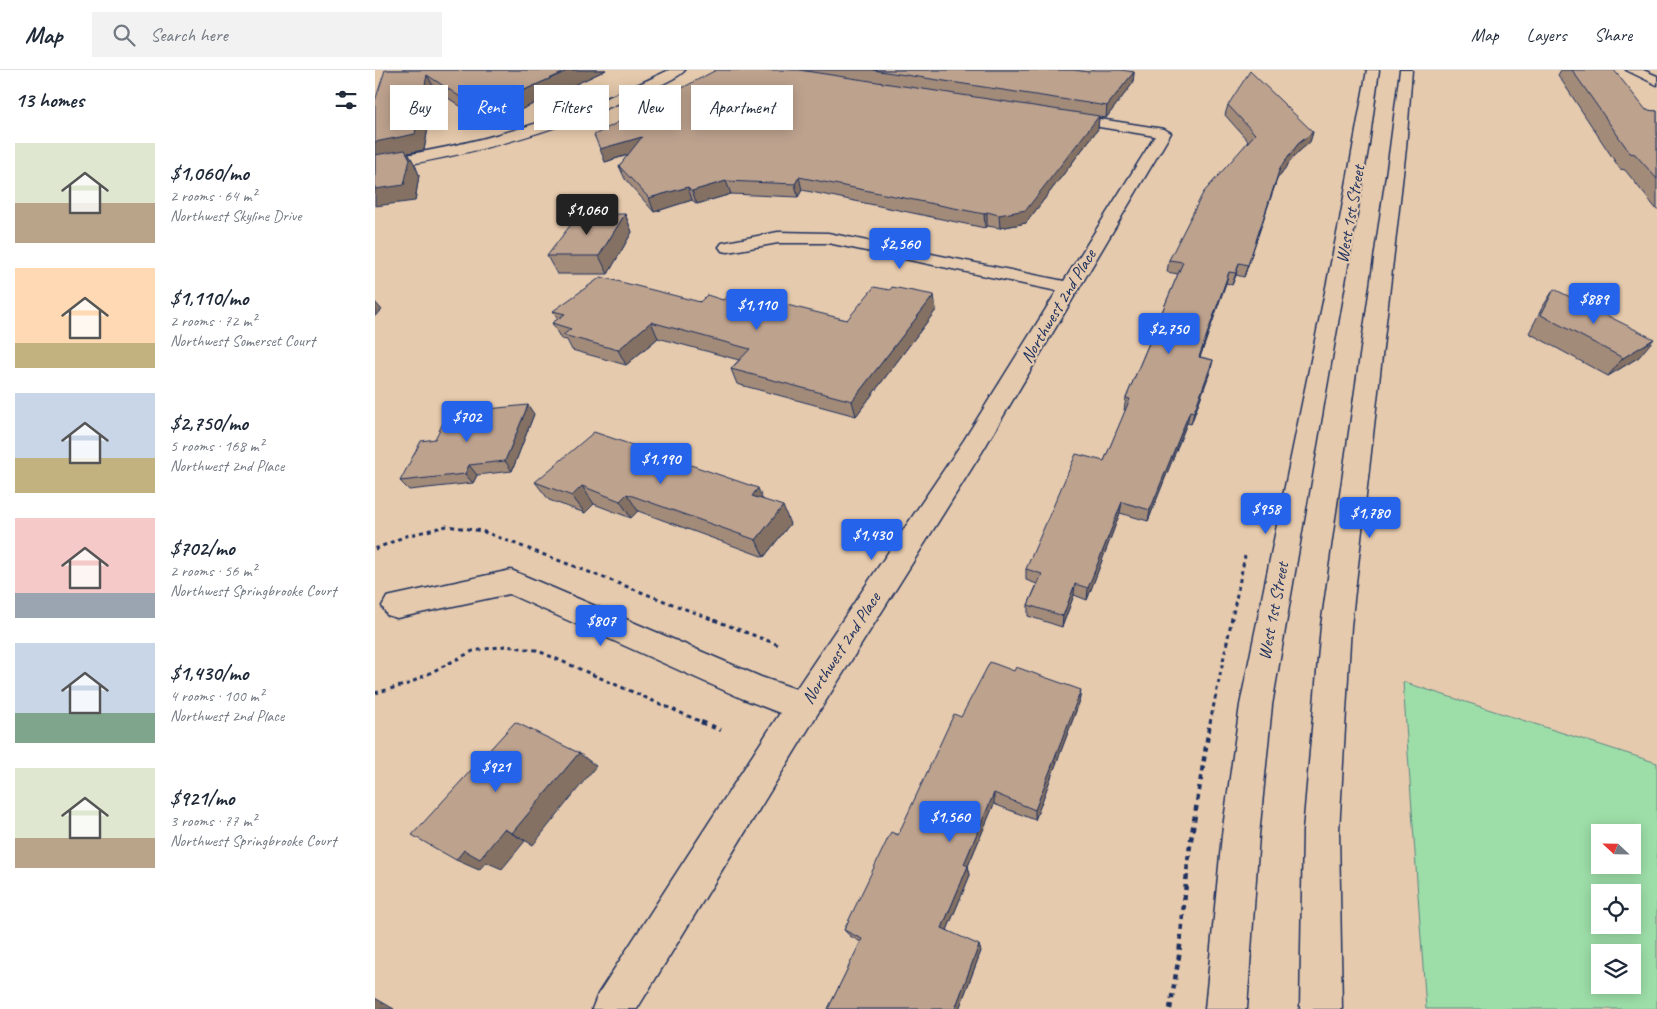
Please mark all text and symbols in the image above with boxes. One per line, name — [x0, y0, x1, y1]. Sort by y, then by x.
search box — [92, 12, 442, 57]
text: Map — [25, 20, 62, 50]
icon: search — [110, 21, 138, 49]
text: Search here — [150, 23, 228, 47]
text: Map — [1471, 24, 1499, 46]
text: Layers — [1527, 24, 1566, 46]
text: Share — [1594, 24, 1632, 46]
chip: Buy — [390, 85, 448, 130]
chip: Rent — [458, 85, 524, 130]
chip: Filters — [534, 85, 609, 130]
chip: New — [619, 85, 681, 130]
chip: Apartment — [691, 85, 793, 130]
icon: filters — [332, 86, 360, 114]
text: 13 homes — [15, 87, 84, 113]
text: $1,060/mo — [170, 160, 249, 186]
street label: West 1st Street — [1331, 161, 1370, 265]
icon: home — [55, 163, 115, 223]
text: 2 rooms · 64 m² — [170, 186, 256, 206]
pin: $1,060 — [546, 194, 628, 236]
text: $1,060 — [567, 200, 607, 220]
text: Northwest Skyline Drive — [170, 206, 301, 226]
pin: $2,560 — [859, 228, 941, 270]
text: $2,560 — [880, 234, 920, 254]
street label: Northwest 2nd Place — [1015, 244, 1101, 367]
pin: $889 — [1564, 282, 1624, 325]
text: $1,110/mo — [170, 285, 248, 311]
icon: home — [55, 288, 115, 348]
pin: $1,110 — [716, 288, 798, 331]
text: $889 — [1580, 289, 1608, 309]
text: $1,110 — [737, 295, 777, 315]
text: 2 rooms · 72 m² — [170, 311, 256, 331]
pin: $2,750 — [1128, 312, 1210, 355]
text: $2,750 — [1150, 319, 1188, 339]
text: Northwest Somerset Court — [170, 331, 315, 351]
pin: $702 — [437, 400, 497, 443]
text: $702 — [453, 407, 481, 427]
text: $2,750/mo — [170, 410, 248, 436]
icon: home — [55, 413, 115, 473]
text: 5 rooms · 168 m² — [170, 436, 264, 456]
pin: $1,190 — [620, 442, 702, 485]
text: $1,190 — [642, 449, 680, 469]
text: Northwest 2nd Place — [170, 456, 284, 476]
pin: $958 — [1236, 492, 1296, 535]
pin: $1,780 — [1329, 496, 1411, 539]
text: $958 — [1252, 499, 1280, 519]
text: $1,780 — [1350, 503, 1390, 523]
pin: $1,430 — [831, 518, 913, 561]
text: $1,430 — [852, 525, 892, 545]
text: $702/mo — [170, 535, 235, 561]
icon: home — [55, 538, 115, 598]
street label: West 1st Street — [1253, 558, 1294, 662]
text: 2 rooms · 56 m² — [170, 561, 256, 581]
text: Northwest Springbrooke Court — [170, 581, 336, 601]
street label: Northwest 2nd Place — [797, 587, 886, 708]
pin: $807 — [571, 604, 631, 647]
text: $807 — [587, 611, 615, 631]
text: $1,430/mo — [170, 660, 248, 686]
icon: home — [55, 663, 115, 723]
text: 4 rooms · 100 m² — [170, 686, 264, 706]
text: Northwest 2nd Place — [170, 706, 284, 726]
pin: $921 — [466, 750, 526, 793]
text: $921 — [482, 757, 510, 777]
text: $921/mo — [170, 785, 234, 811]
icon: home — [55, 788, 115, 848]
pin: $1,560 — [909, 800, 991, 843]
text: $1,560 — [930, 807, 970, 827]
text: 3 rooms · 77 m² — [170, 811, 256, 831]
north arrow — [1591, 824, 1641, 874]
map controls — [1591, 824, 1641, 994]
text: Northwest Springbrooke Court — [170, 831, 336, 851]
button: locate — [1591, 884, 1641, 934]
button: layers — [1591, 944, 1641, 994]

